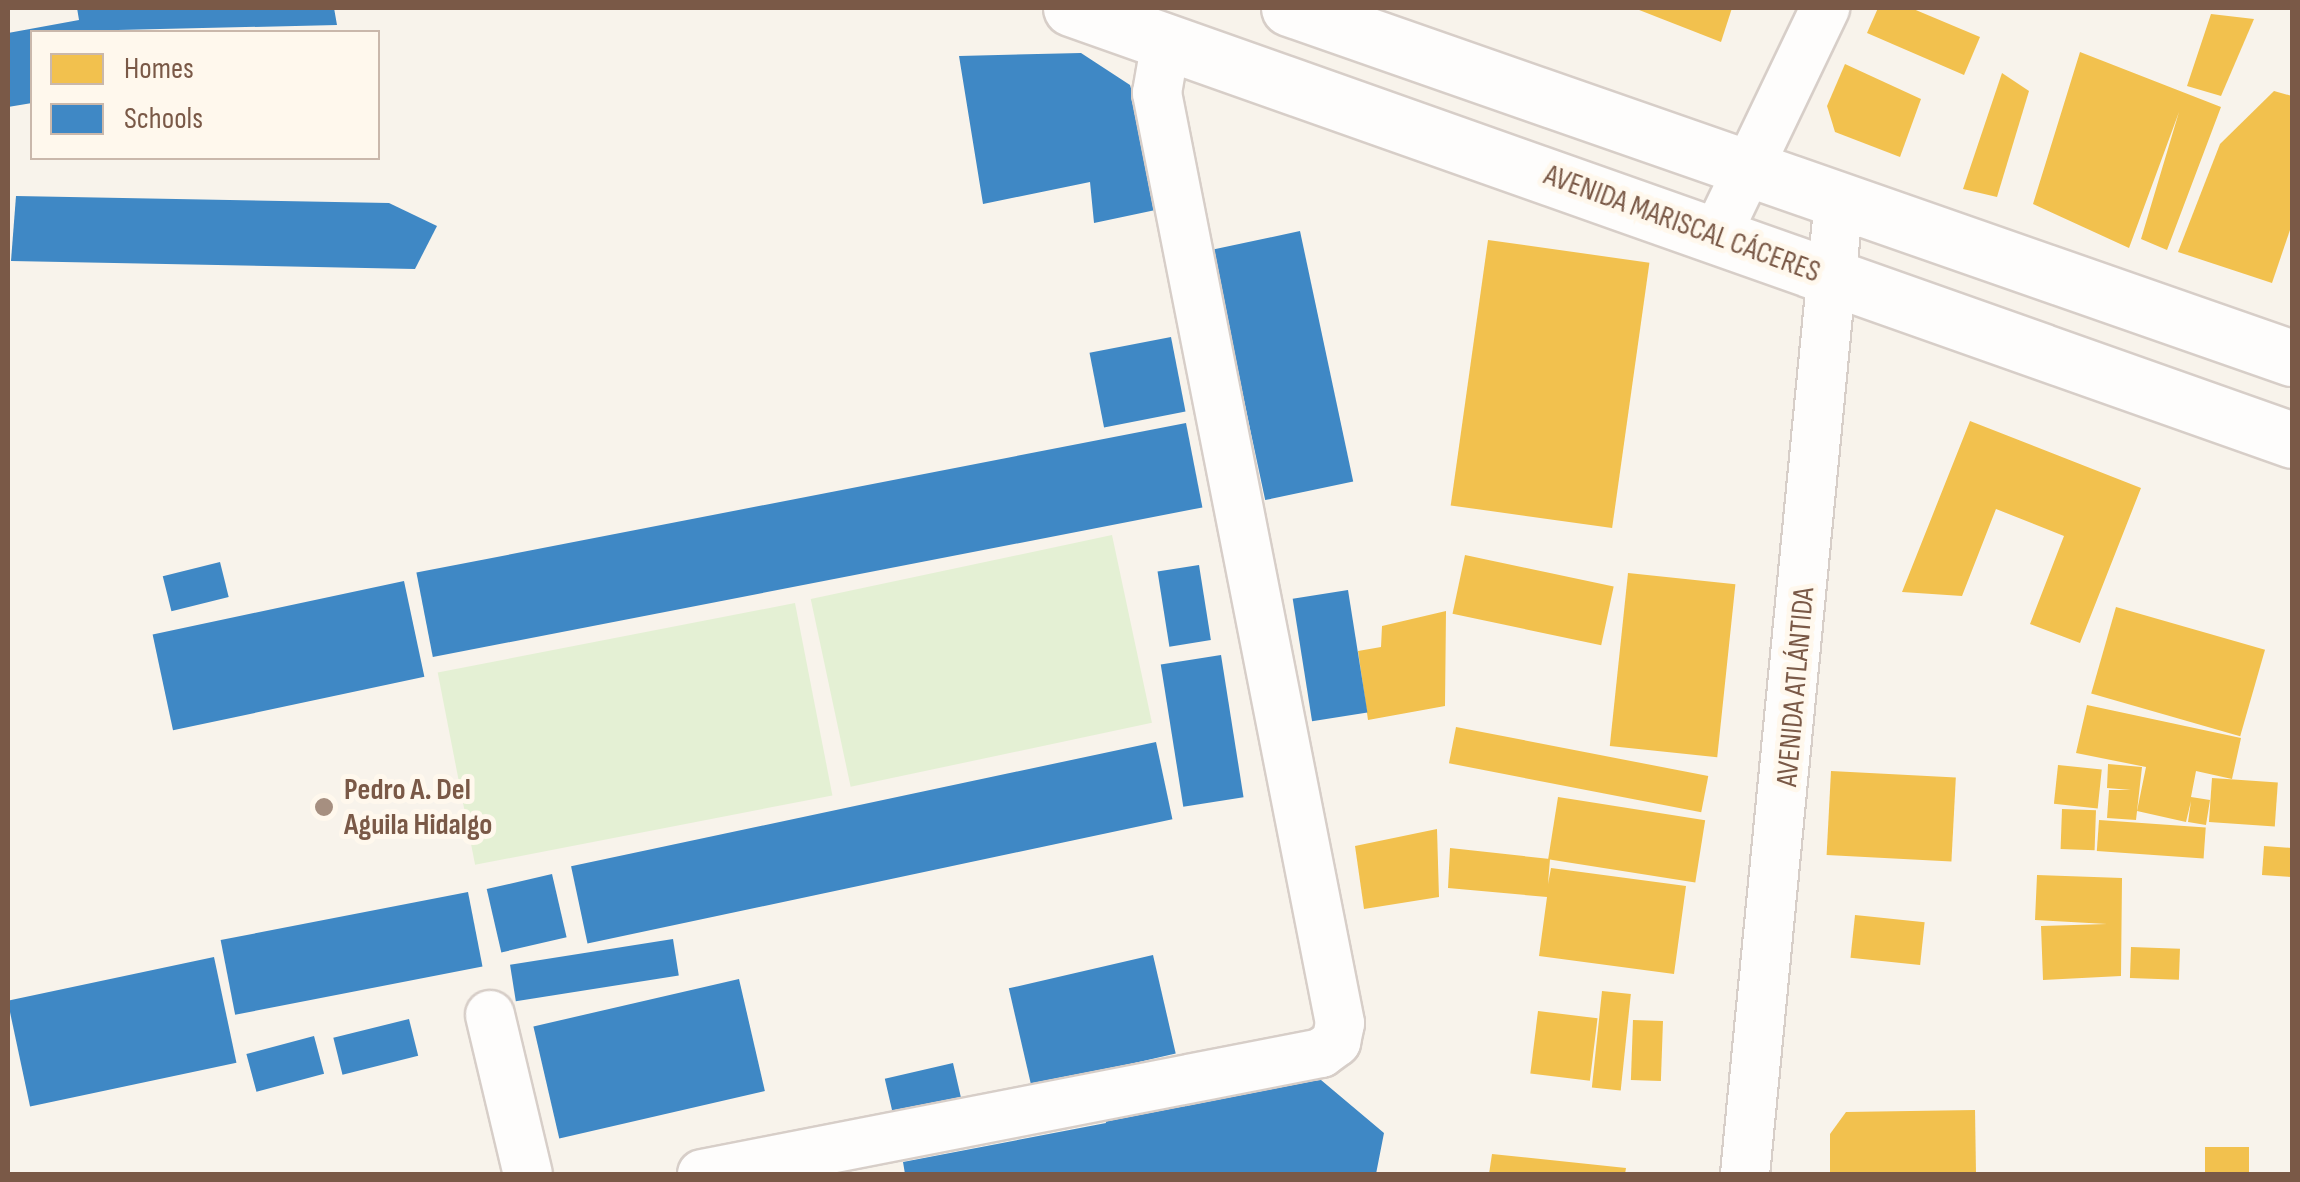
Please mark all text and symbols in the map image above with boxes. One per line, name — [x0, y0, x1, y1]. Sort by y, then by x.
legend — [30, 30, 380, 160]
text: Homes — [124, 51, 194, 87]
text: Schools — [124, 101, 203, 137]
street label: AVENIDA MARISCAL CÁCERES — [1539, 157, 1825, 291]
street label: AVENIDA ATLÁNTIDA — [1769, 586, 1823, 788]
place label: Pedro A. Del Aguila Hidalgo — [344, 772, 492, 842]
marker: Pedro A. Del Aguila Hidalgo — [313, 796, 335, 818]

